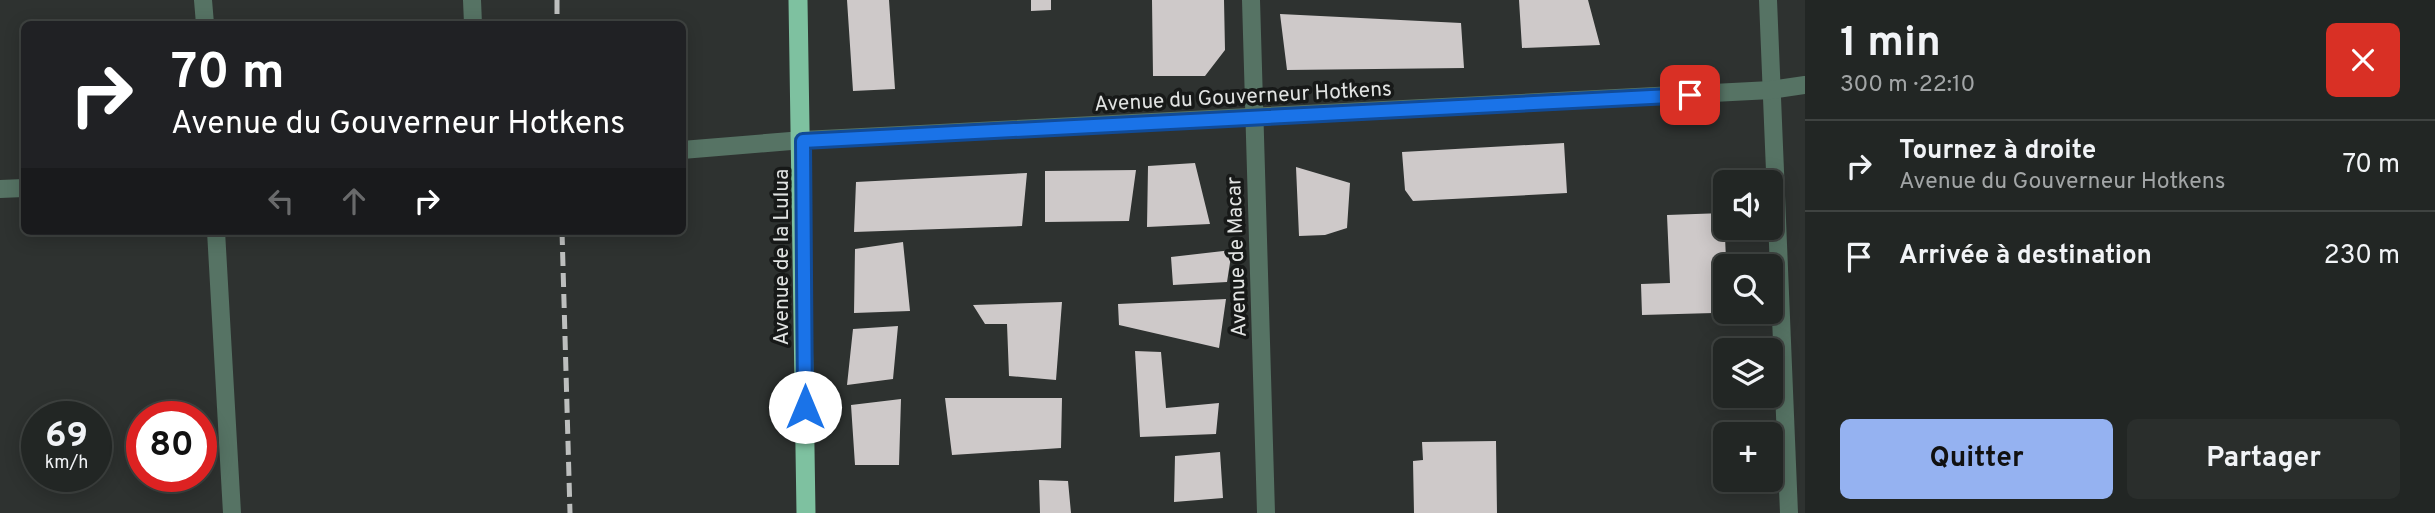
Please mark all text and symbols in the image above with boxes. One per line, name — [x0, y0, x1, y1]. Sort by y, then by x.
text: 1 min — [1840, 18, 1941, 71]
button: close — [2326, 23, 2400, 97]
text: 70 m — [171, 44, 285, 106]
icon: right — [56, 49, 147, 140]
pin — [1660, 65, 1720, 125]
text: 300 m · 22:10 — [1840, 71, 1975, 100]
street label: Avenue du Gouverneur Hotkens — [1094, 76, 1393, 119]
icon: arrive — [1671, 76, 1709, 114]
text: Avenue du Gouverneur Hotkens — [171, 105, 625, 145]
text: Tournez à droite — [1899, 135, 2096, 168]
icon: right — [1840, 147, 1878, 185]
text: 70 m — [2342, 149, 2400, 182]
text: Avenue du Gouverneur Hotkens — [1899, 168, 2225, 197]
street label: Avenue de la Lulua — [769, 169, 796, 345]
map controls — [1713, 170, 1783, 492]
button: sound — [1713, 170, 1783, 240]
street label: Avenue de Macar — [1221, 176, 1254, 338]
icon: left — [262, 182, 300, 220]
icon: ahead — [335, 182, 373, 220]
icon: right — [408, 182, 446, 220]
icon: arrive — [1840, 238, 1878, 276]
text: Arrivée à destination — [1899, 240, 2152, 273]
text: 230 m — [2324, 240, 2400, 273]
button: search — [1713, 254, 1783, 324]
button: layers — [1713, 338, 1783, 408]
position arrow — [768, 370, 842, 444]
speed limit sign: 80 — [126, 401, 217, 492]
text: 69 — [45, 415, 88, 459]
button: Quitter — [1840, 419, 2113, 499]
button: Partager — [2127, 419, 2400, 499]
button: + — [1713, 422, 1783, 492]
text: km/h — [45, 452, 88, 475]

